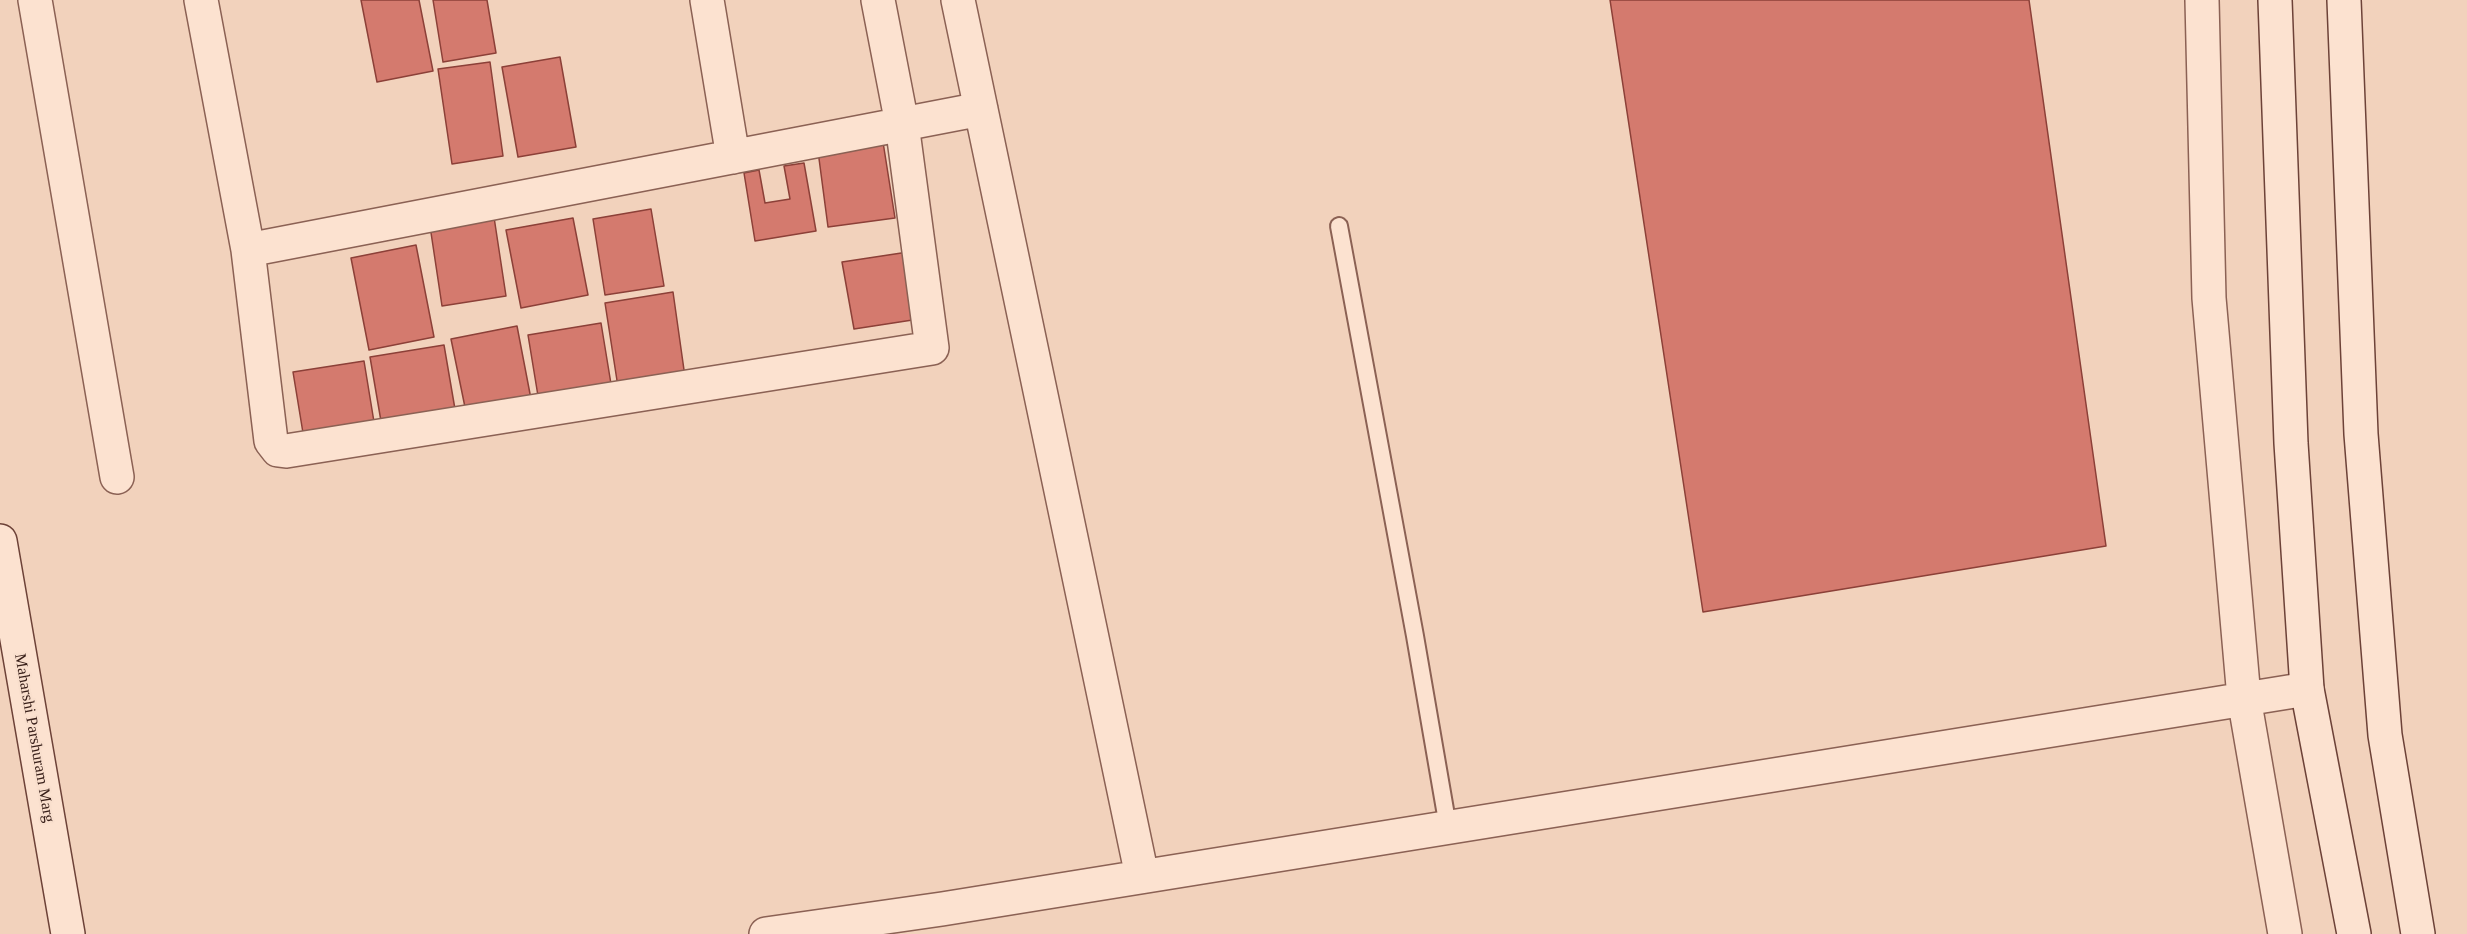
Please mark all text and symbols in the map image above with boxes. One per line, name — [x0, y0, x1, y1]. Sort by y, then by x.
street label: Maharshi Parshuram Marg — [7, 637, 61, 839]

